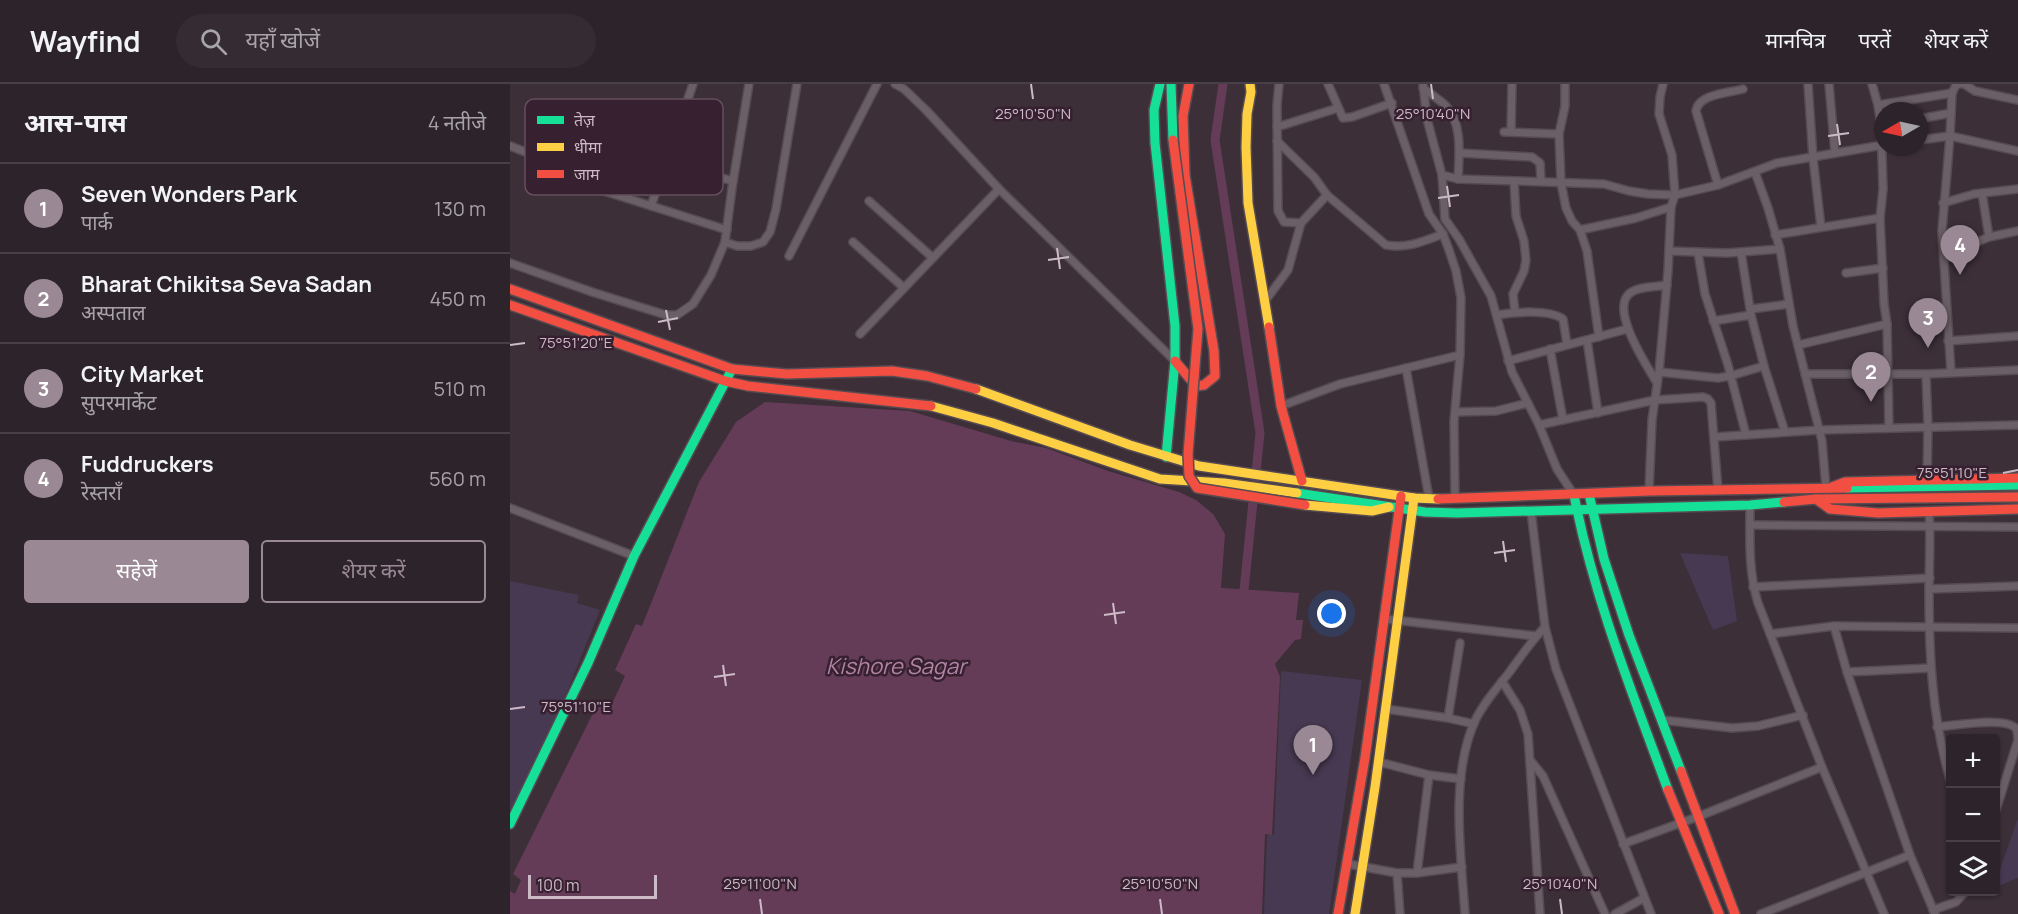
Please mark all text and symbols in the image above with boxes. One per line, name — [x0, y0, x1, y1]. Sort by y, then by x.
search box — [176, 14, 596, 68]
text: Wayfind — [30, 22, 140, 60]
icon: search — [197, 25, 230, 58]
text: यहाँ खोजें — [245, 25, 320, 55]
text: मानचित्र — [1766, 26, 1826, 54]
text: परतें — [1859, 26, 1891, 54]
text: शेयर करें — [1924, 26, 1988, 54]
legend — [525, 99, 723, 195]
north arrow — [1874, 102, 1928, 156]
text: 25°10'50"N — [995, 103, 1071, 124]
text: 25°10'40"N — [1396, 103, 1470, 124]
text: आस-पास — [24, 104, 127, 140]
text: 4 नतीजे — [428, 109, 486, 136]
text: तेज़ — [574, 109, 596, 131]
text: धीमा — [574, 136, 603, 158]
text: जाम — [574, 163, 600, 185]
text: Seven Wonders Park — [81, 179, 297, 209]
text: 1 — [39, 195, 48, 222]
text: 130 m — [434, 195, 486, 222]
text: पार्क — [81, 209, 113, 236]
pin: 4 — [1940, 226, 1980, 275]
text: Bharat Chikitsa Seva Sadan — [81, 269, 372, 299]
text: 2 — [38, 285, 49, 312]
text: 450 m — [430, 285, 486, 312]
pin: 3 — [1908, 298, 1948, 348]
text: अस्पताल — [81, 299, 146, 326]
text: 75°51'20"E — [540, 332, 612, 353]
pin: 2 — [1852, 352, 1890, 402]
text: City Market — [81, 359, 204, 389]
text: 3 — [38, 375, 49, 402]
text: 510 m — [433, 375, 486, 402]
text: सुपरमार्केट — [81, 389, 157, 416]
text: Fuddruckers — [81, 449, 214, 479]
text: 75°51'10"E — [1917, 462, 1987, 483]
text: 4 — [37, 465, 50, 492]
text: 560 m — [429, 465, 486, 492]
text: रेस्तराँ — [81, 479, 122, 506]
button: सहेजें — [24, 540, 249, 603]
button: शेयर करें — [261, 540, 486, 603]
your location — [1317, 599, 1346, 628]
water label: Kishore Sagar — [826, 651, 969, 681]
text: 75°51'10"E — [541, 696, 611, 717]
pin: 1 — [1294, 726, 1332, 775]
map controls — [1946, 734, 2000, 896]
button: + — [1946, 734, 2000, 788]
button: − — [1946, 788, 2000, 842]
button: layers — [1946, 842, 2000, 896]
scale bar — [528, 872, 657, 900]
text: 25°11'00"N — [723, 873, 797, 894]
text: 25°10'50"N — [1122, 873, 1198, 894]
text: 25°10'40"N — [1523, 873, 1597, 894]
text: 100 m — [537, 874, 580, 896]

